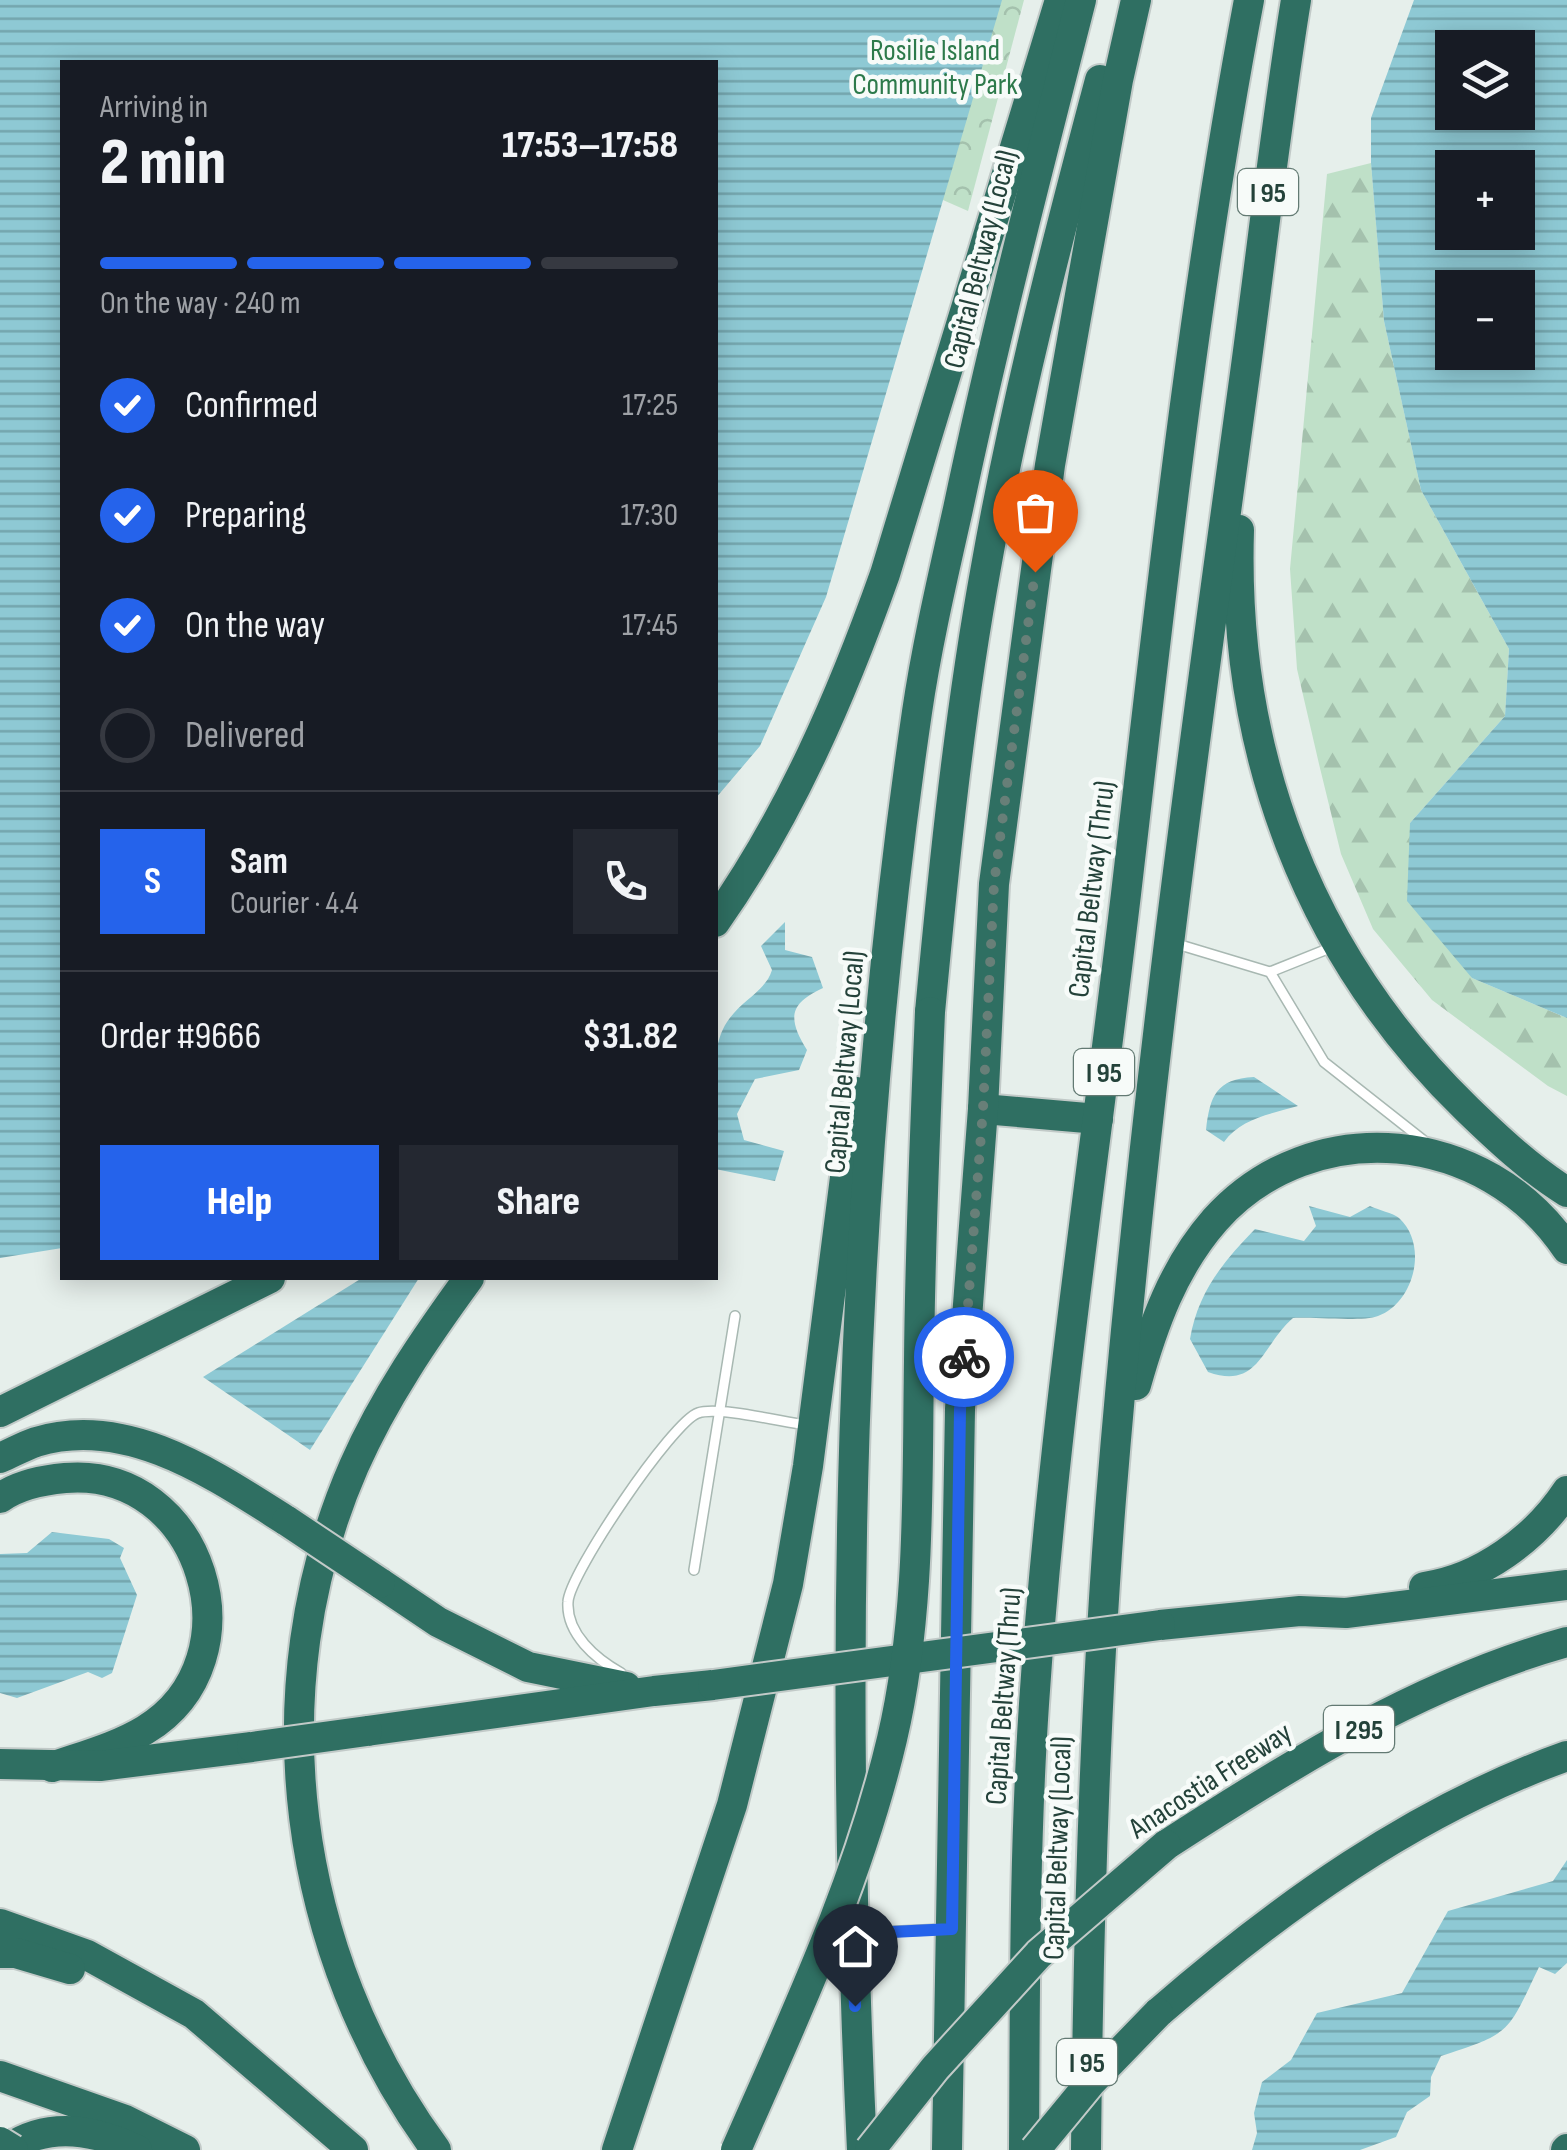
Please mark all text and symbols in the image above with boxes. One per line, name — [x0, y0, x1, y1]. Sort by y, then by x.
map controls — [1435, 30, 1535, 370]
button: layers — [1435, 30, 1535, 130]
park label: Rosilie Island Community Park — [852, 33, 1018, 103]
text: Arriving in — [100, 88, 208, 127]
text: 17:53–17:58 — [502, 123, 678, 168]
text: 2 min — [100, 125, 226, 203]
street label: Capital Beltway (Local) — [936, 146, 1026, 372]
button: + — [1435, 150, 1535, 250]
road number: I 95 — [1238, 169, 1298, 215]
button: − — [1435, 270, 1535, 370]
text: On the way · 240 m — [100, 284, 301, 323]
icon: check — [100, 378, 155, 433]
text: Confirmed — [185, 383, 318, 428]
text: 17:25 — [622, 386, 678, 425]
pin — [993, 470, 1078, 573]
icon: bag — [1008, 485, 1063, 540]
icon: check — [100, 488, 155, 543]
text: Preparing — [185, 493, 306, 538]
text: 17:30 — [621, 496, 678, 535]
icon: check — [100, 598, 155, 653]
text: On the way — [185, 603, 325, 648]
text: 17:45 — [622, 606, 678, 645]
text: Delivered — [185, 713, 305, 758]
street label: Capital Beltway (Thru) — [1061, 779, 1123, 1000]
button: phone — [573, 829, 678, 934]
text: Sam — [230, 839, 288, 884]
text: S — [144, 859, 161, 904]
text: Courier · 4.4 — [230, 884, 358, 923]
street label: Capital Beltway (Local) — [817, 949, 873, 1175]
text: Order #9666 — [100, 1014, 261, 1059]
text: $31.82 — [582, 1014, 678, 1059]
road number: I 95 — [1074, 1049, 1134, 1095]
button: Help — [100, 1145, 379, 1260]
button: Share — [399, 1145, 678, 1260]
courier — [914, 1307, 1014, 1407]
icon: bike — [937, 1330, 992, 1385]
street label: Capital Beltway (Thru) — [978, 1586, 1030, 1806]
road number: I 295 — [1324, 1706, 1394, 1752]
street label: Anacostia Freeway — [1122, 1715, 1299, 1847]
street label: Capital Beltway (Local) — [1036, 1736, 1080, 1960]
pin — [813, 1904, 898, 2007]
icon: home — [828, 1919, 883, 1974]
road number: I 95 — [1057, 2039, 1117, 2085]

